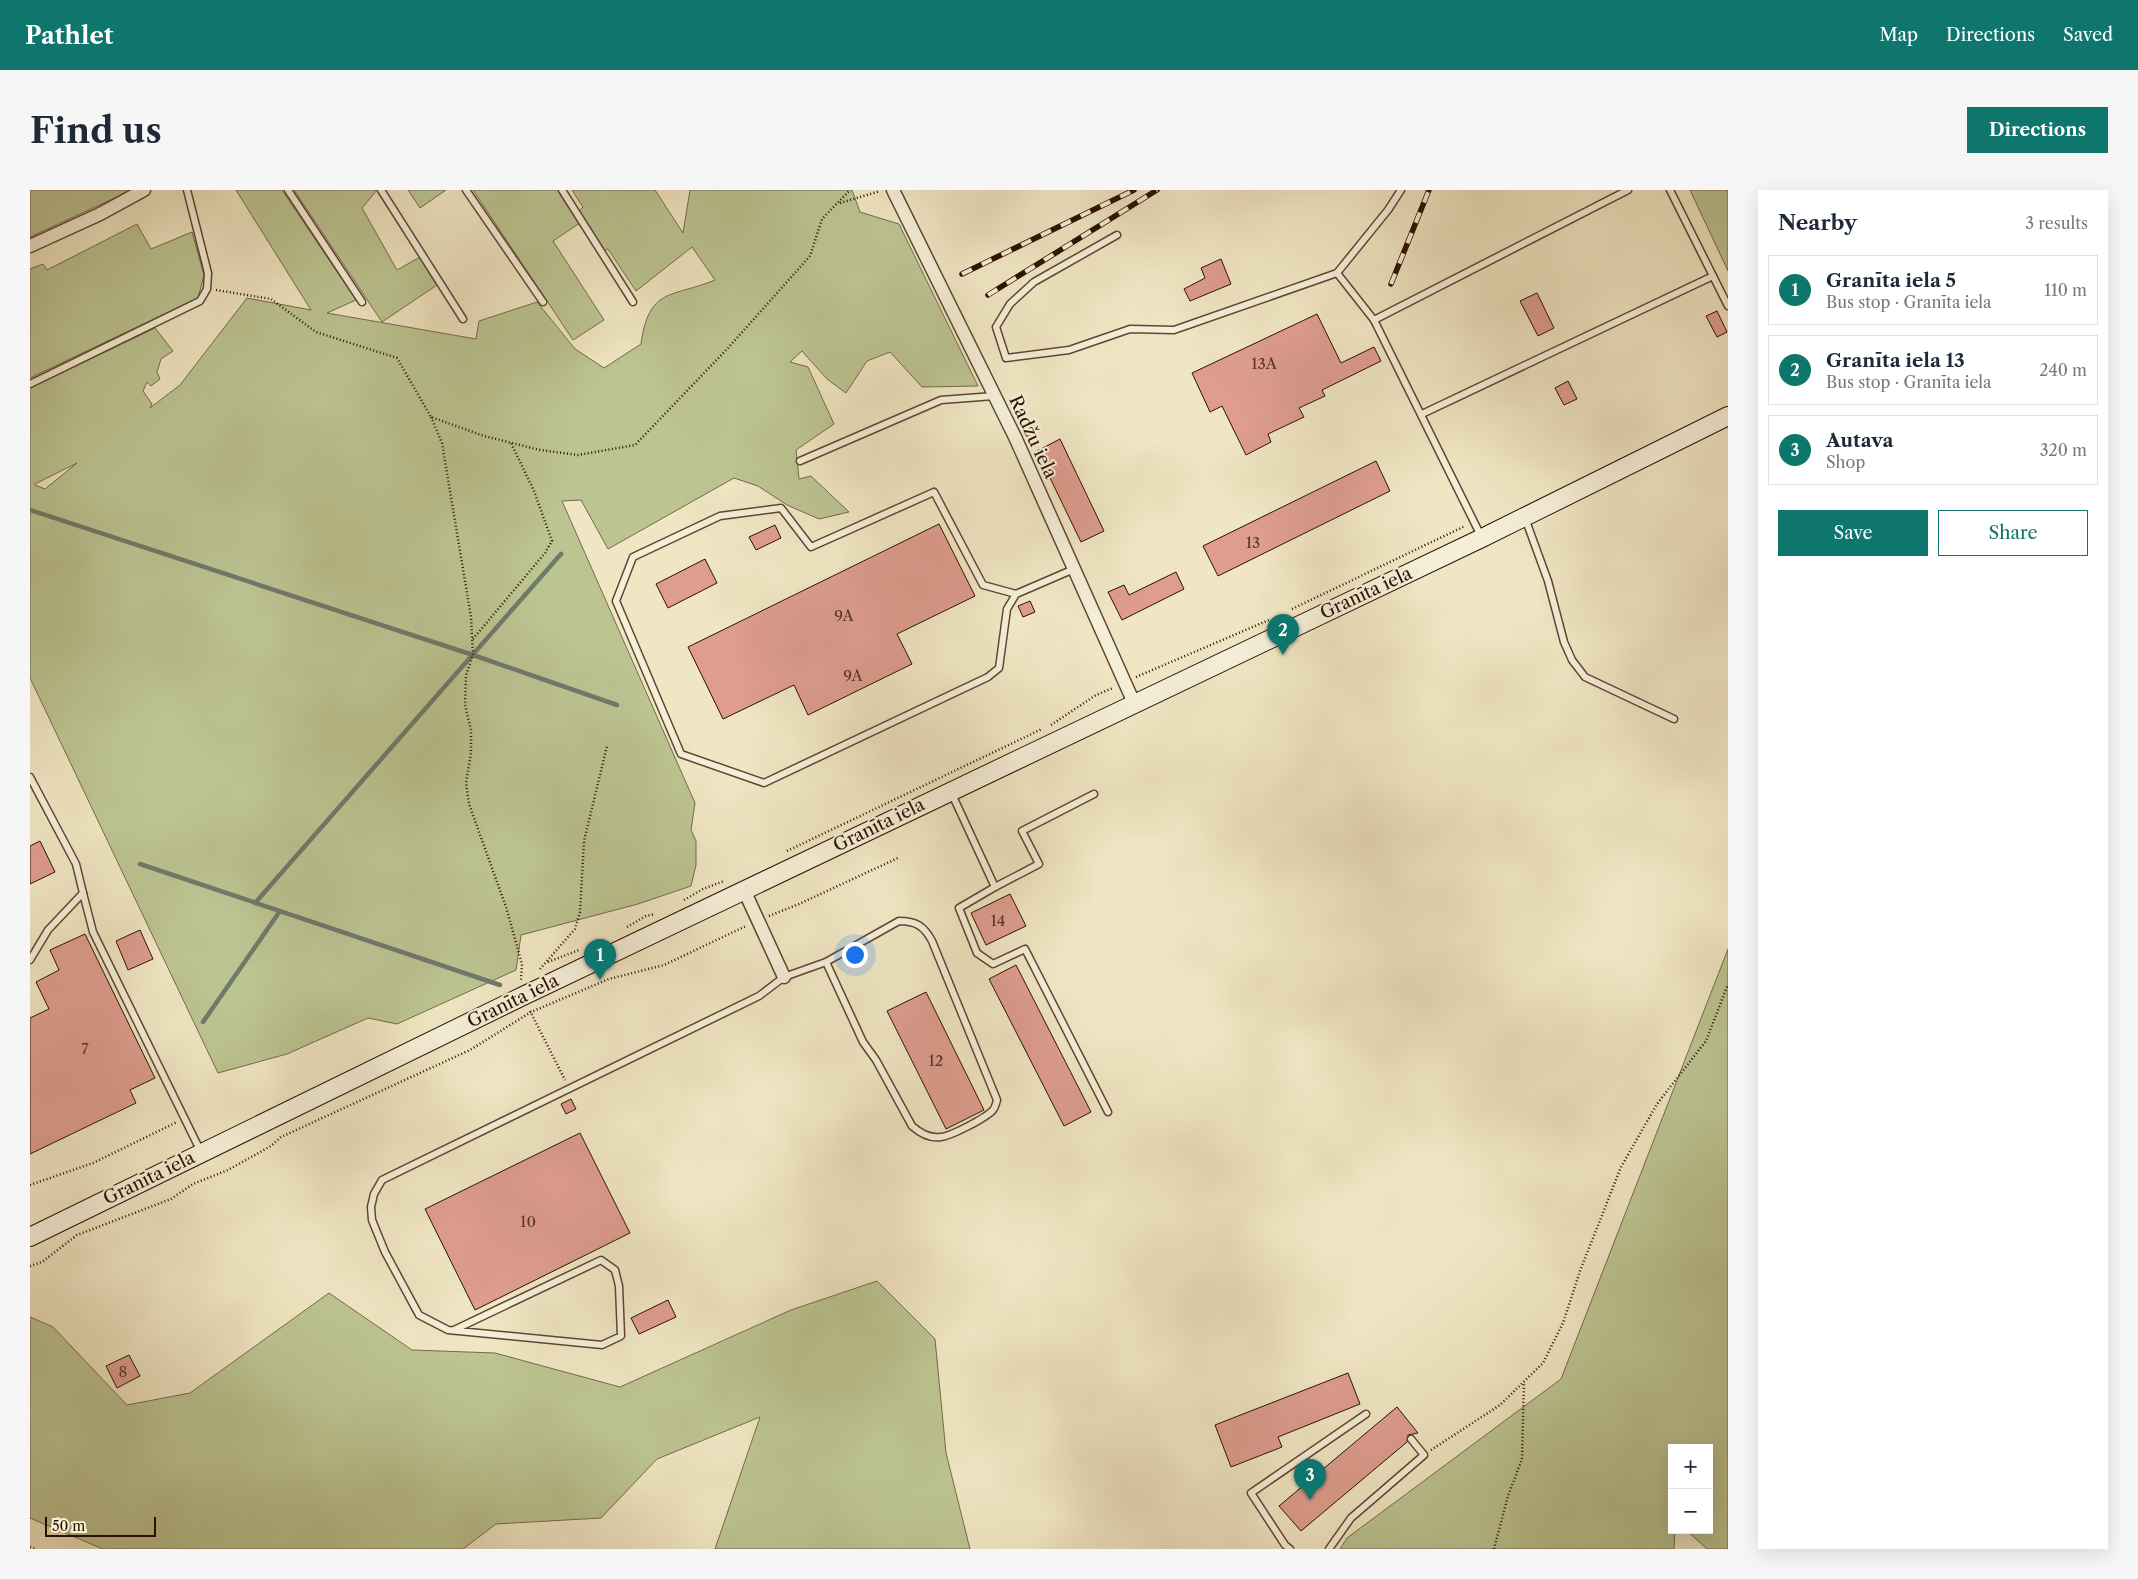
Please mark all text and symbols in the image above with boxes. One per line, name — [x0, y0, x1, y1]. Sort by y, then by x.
text: Pathlet — [25, 21, 113, 50]
text: Map — [1879, 24, 1918, 46]
text: Directions — [1946, 24, 2035, 46]
text: Saved — [2063, 24, 2113, 46]
button: Directions — [1967, 107, 2108, 153]
text: Find us — [30, 109, 162, 152]
text: Nearby — [1778, 210, 1857, 235]
text: 3 results — [2025, 213, 2088, 233]
text: Granīta iela 5 — [1826, 269, 1956, 292]
text: 1 — [1791, 280, 1799, 300]
text: 110 m — [2044, 280, 2087, 300]
text: Bus stop · Granīta iela — [1826, 292, 1992, 312]
text: Granīta iela 13 — [1826, 349, 1965, 372]
house number: 13A — [1251, 354, 1278, 373]
text: 2 — [1790, 360, 1800, 380]
text: 240 m — [2039, 360, 2087, 380]
text: Bus stop · Granīta iela — [1826, 372, 1992, 392]
street label: Radžu iela — [1004, 392, 1062, 483]
text: Autava — [1826, 429, 1893, 452]
text: 3 — [1790, 440, 1800, 460]
text: 320 m — [2040, 440, 2087, 460]
text: Shop — [1826, 452, 1865, 472]
button: Save — [1778, 510, 1928, 556]
button: Share — [1938, 510, 2088, 556]
house number: 13 — [1246, 533, 1260, 552]
street label: Granīta iela — [1316, 562, 1416, 624]
house number: 9A — [834, 606, 855, 625]
pin: 2 — [1267, 614, 1299, 655]
house number: 9A — [843, 666, 864, 685]
street label: Granīta iela — [830, 793, 929, 857]
house number: 14 — [991, 911, 1005, 930]
pin: 1 — [584, 939, 616, 980]
your location — [842, 942, 868, 968]
street label: Granīta iela — [464, 969, 563, 1033]
house number: 7 — [81, 1039, 89, 1058]
house number: 12 — [929, 1051, 943, 1070]
street label: Granīta iela — [100, 1146, 199, 1210]
house number: 10 — [520, 1212, 536, 1231]
house number: 8 — [119, 1362, 128, 1381]
map controls — [1668, 1444, 1713, 1534]
button: + — [1668, 1444, 1713, 1489]
pin: 3 — [1294, 1459, 1326, 1500]
button: − — [1668, 1489, 1713, 1534]
scale bar — [45, 1514, 156, 1537]
text: 50 m — [52, 1517, 85, 1535]

